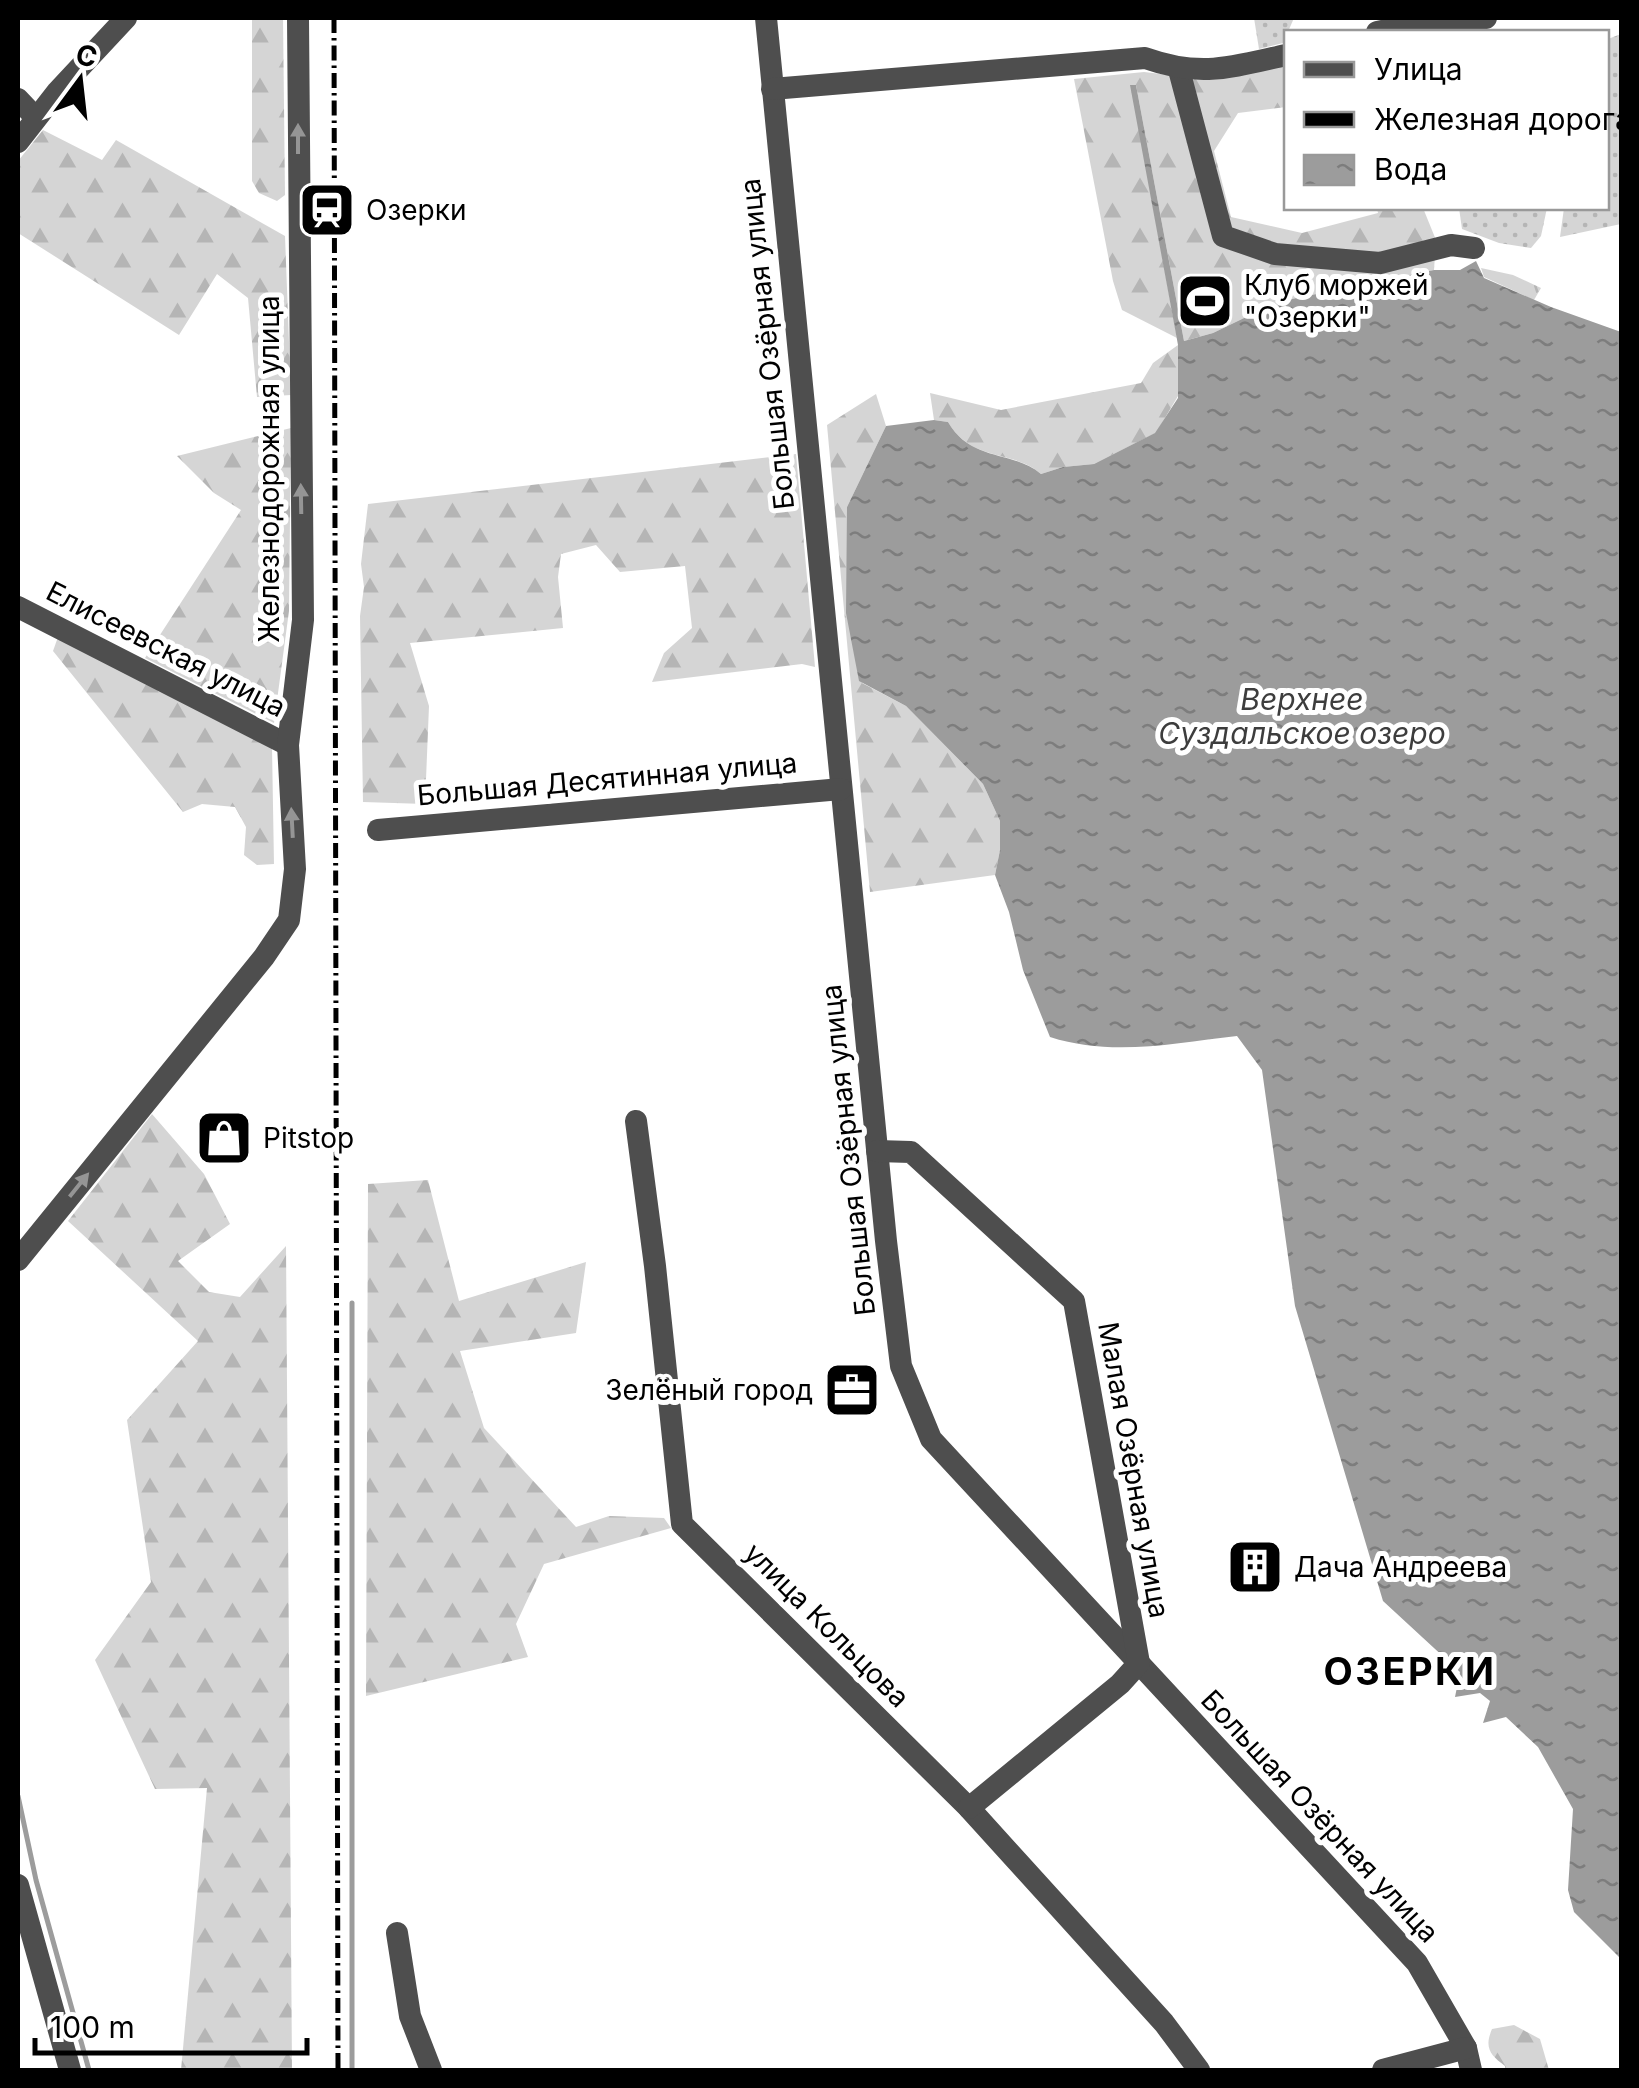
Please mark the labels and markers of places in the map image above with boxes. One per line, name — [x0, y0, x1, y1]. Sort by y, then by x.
station icon: Озерки — [297, 180, 357, 240]
place label: Озерки — [366, 193, 466, 227]
place label: Клуб моржей "Озерки" — [1244, 268, 1429, 334]
sports icon: Клуб моржей "Озерки" — [1175, 271, 1235, 331]
shop icon: Pitstop — [194, 1108, 254, 1168]
place label: Pitstop — [263, 1121, 354, 1155]
office icon: Зелёный город — [822, 1360, 882, 1420]
place label: Зелёный город — [605, 1373, 813, 1407]
building icon: Дача Андреева — [1225, 1537, 1285, 1597]
place label: Дача Андреева — [1294, 1550, 1507, 1584]

